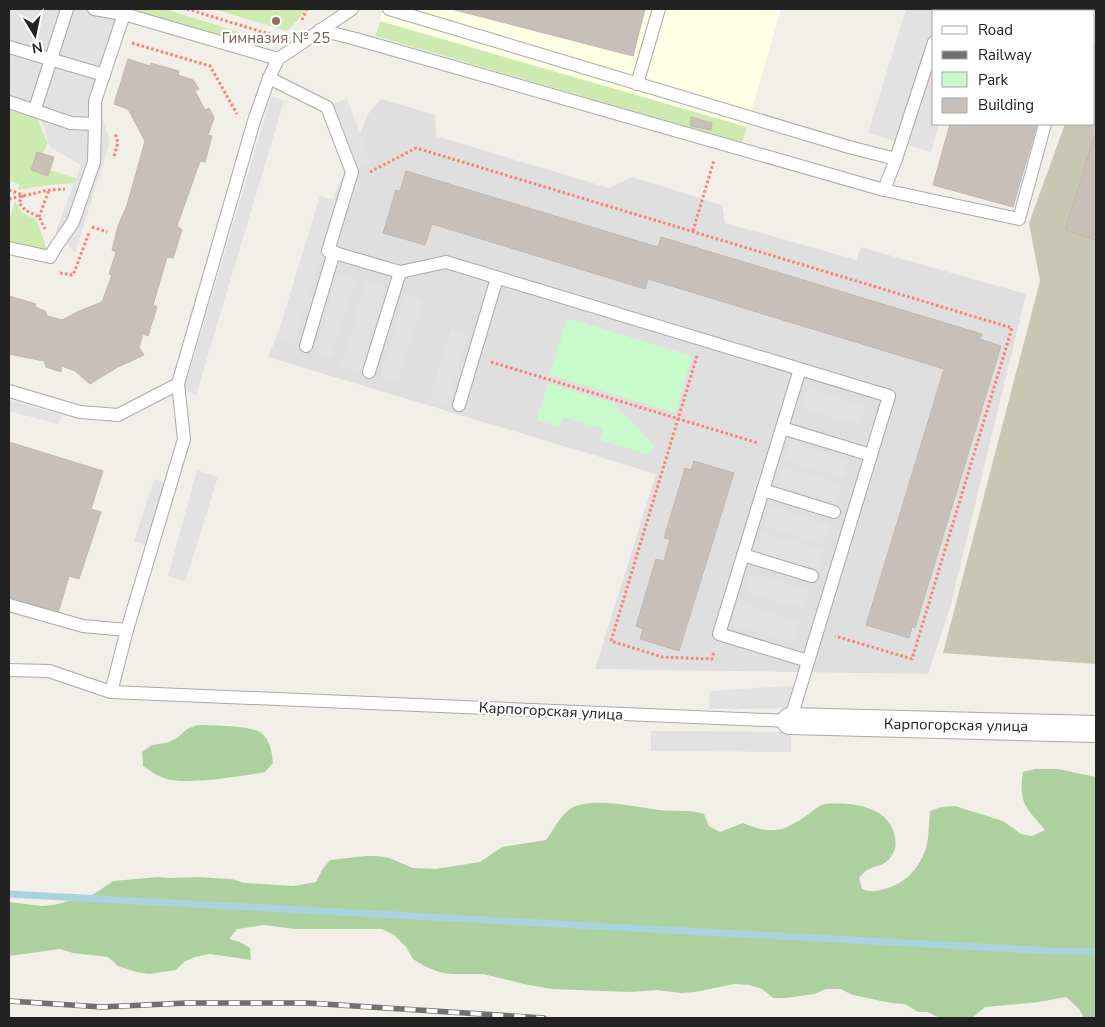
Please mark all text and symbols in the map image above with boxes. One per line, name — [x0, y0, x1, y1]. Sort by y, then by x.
north arrow — [10, 10, 60, 60]
legend — [932, 10, 1095, 125]
marker: Гимназия № 25 — [270, 15, 282, 27]
text: Road — [978, 20, 1013, 40]
place label: Гимназия № 25 — [222, 28, 330, 48]
text: N — [30, 37, 44, 58]
text: Railway — [978, 45, 1032, 65]
text: Park — [978, 70, 1008, 90]
text: Building — [978, 95, 1034, 115]
street label: Карпогорская улица — [478, 697, 624, 725]
street label: Карпогорская улица — [884, 714, 1028, 736]

